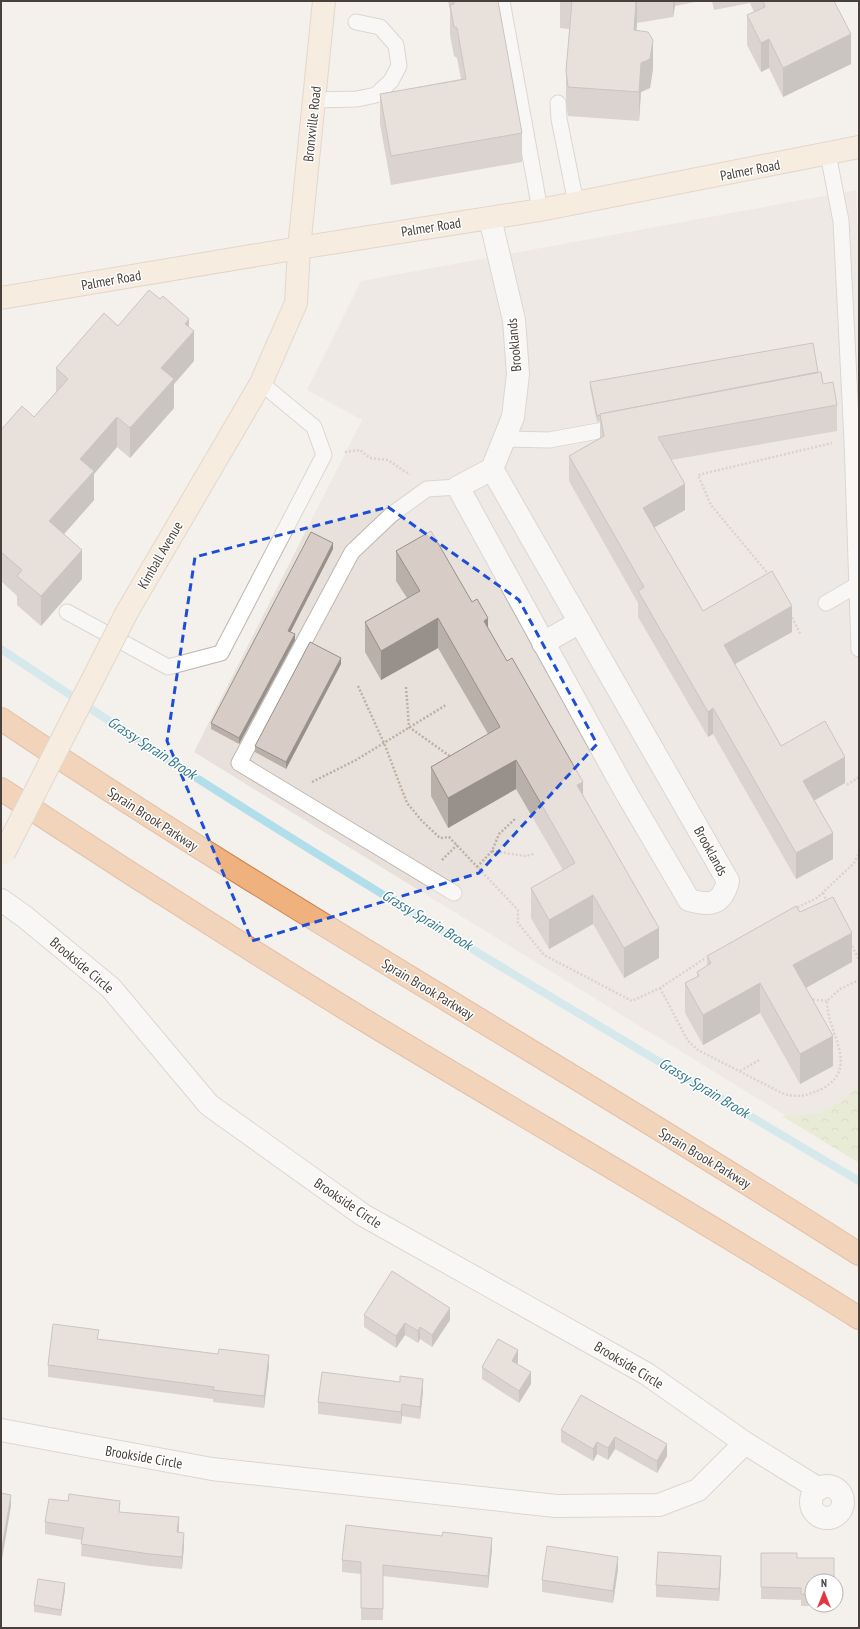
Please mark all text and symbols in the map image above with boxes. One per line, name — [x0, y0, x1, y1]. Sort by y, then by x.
street label: Bronxville Road — [299, 85, 325, 163]
street label: Palmer Road — [719, 155, 781, 185]
street label: Palmer Road — [400, 213, 462, 241]
street label: Palmer Road — [80, 266, 142, 294]
street label: Brooklands — [503, 317, 525, 373]
street label: Kimball Avenue — [133, 518, 187, 592]
water label: Grassy Sprain Brook — [104, 712, 202, 785]
street label: Sprain Brook Parkway — [104, 783, 202, 855]
street label: Brooklands — [690, 823, 732, 879]
water label: Grassy Sprain Brook — [379, 885, 478, 955]
street label: Brookside Circle — [46, 933, 118, 997]
street label: Sprain Brook Parkway — [379, 954, 478, 1024]
water label: Grassy Sprain Brook — [656, 1053, 755, 1123]
street label: Sprain Brook Parkway — [656, 1123, 755, 1193]
street label: Brookside Circle — [311, 1174, 385, 1232]
street label: Brookside Circle — [591, 1337, 667, 1393]
street label: Brookside Circle — [104, 1441, 184, 1473]
north arrow — [804, 1573, 844, 1613]
text: N — [821, 1576, 827, 1590]

